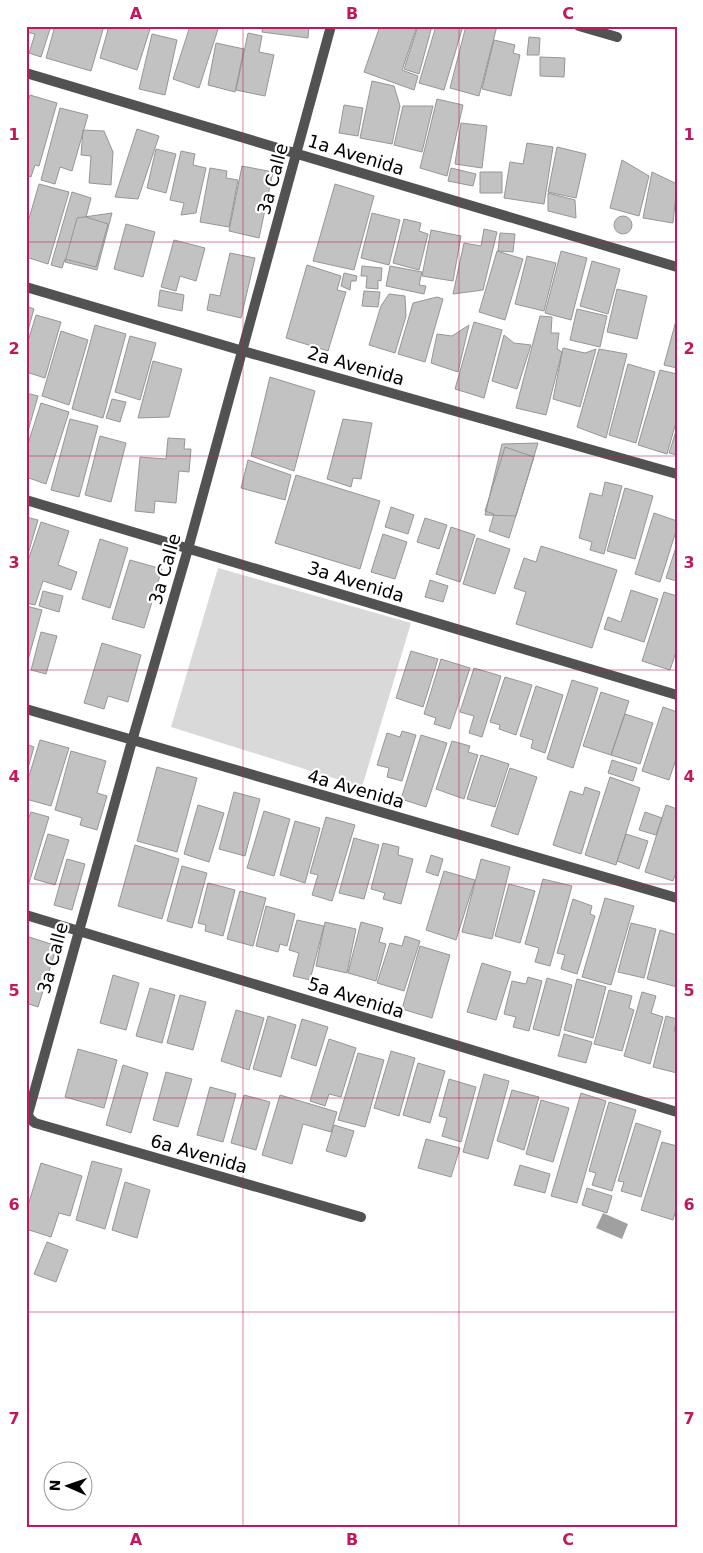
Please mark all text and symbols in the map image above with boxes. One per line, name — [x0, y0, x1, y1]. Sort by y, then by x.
text: A — [130, 4, 143, 23]
text: B — [346, 4, 358, 23]
text: C — [562, 4, 574, 23]
text: 1 — [8, 125, 20, 144]
text: 1 — [683, 125, 695, 144]
street label: 1a Avenida — [305, 130, 407, 179]
street label: 3a Calle — [253, 141, 292, 217]
text: 2 — [8, 339, 20, 358]
text: 2 — [683, 339, 695, 358]
street label: 2a Avenida — [305, 342, 407, 389]
street label: 3a Calle — [144, 531, 185, 607]
text: 3 — [8, 553, 20, 572]
text: 3 — [683, 553, 695, 572]
street label: 3a Avenida — [305, 557, 407, 606]
street label: 4a Avenida — [305, 765, 407, 812]
text: 4 — [8, 767, 20, 786]
text: 4 — [683, 767, 695, 786]
street label: 3a Calle — [33, 920, 72, 996]
street label: 5a Avenida — [305, 973, 407, 1022]
text: 5 — [8, 981, 20, 1000]
text: 5 — [683, 981, 695, 1000]
street label: 6a Avenida — [148, 1130, 250, 1177]
text: 6 — [8, 1195, 20, 1214]
text: 6 — [683, 1195, 695, 1214]
text: 7 — [8, 1409, 20, 1428]
text: 7 — [683, 1409, 695, 1428]
north arrow — [42, 1460, 92, 1510]
text: N — [47, 1479, 63, 1492]
text: A — [130, 1530, 143, 1549]
text: B — [346, 1530, 358, 1549]
text: C — [562, 1530, 574, 1549]

